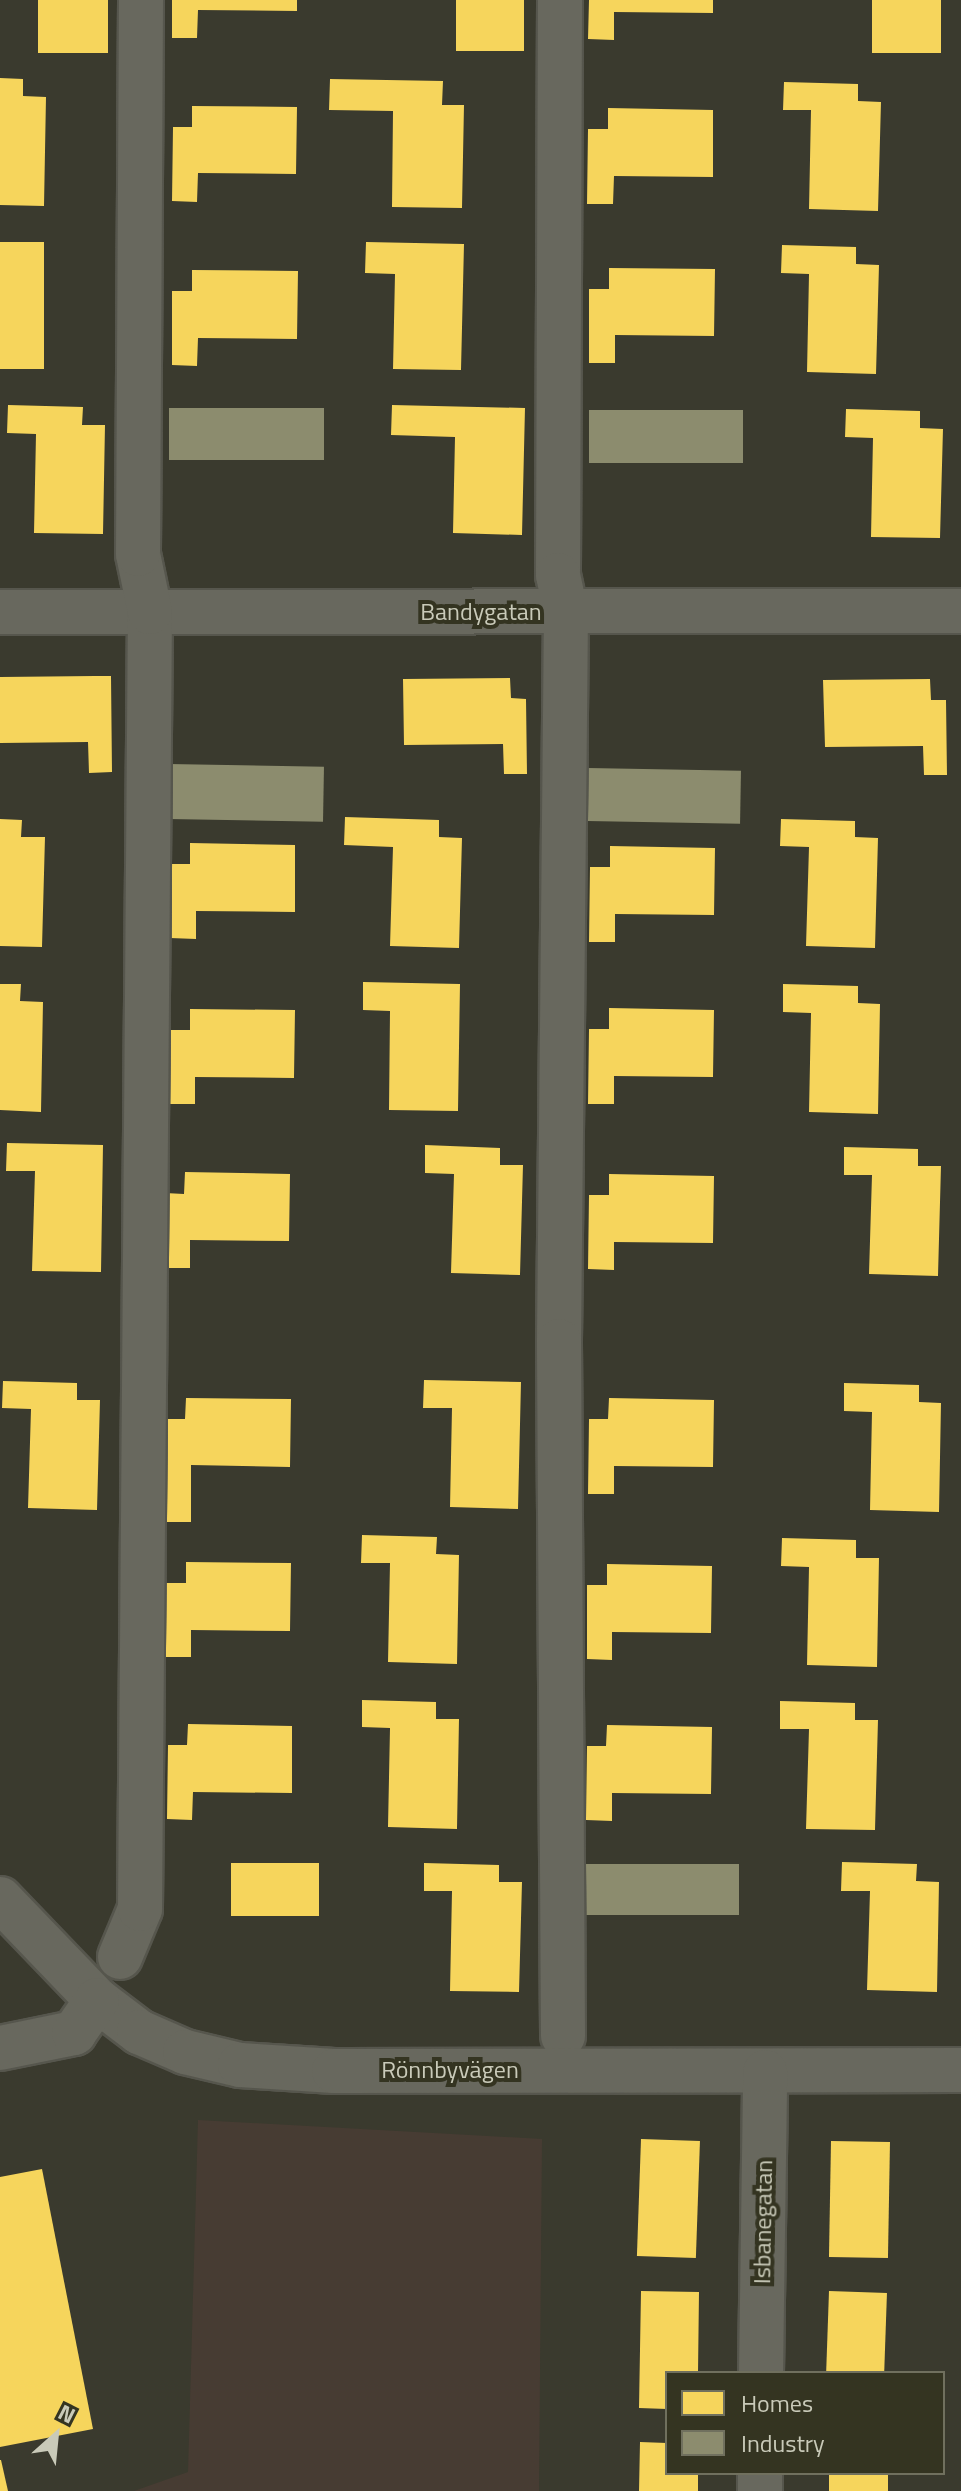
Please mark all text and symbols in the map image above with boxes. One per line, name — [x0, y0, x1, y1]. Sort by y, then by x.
street label: Bandygatan — [420, 598, 542, 626]
street label: Rönnbyvägen — [381, 2056, 519, 2084]
street label: Isbanegatan — [748, 2160, 778, 2284]
legend — [665, 2371, 945, 2475]
text: Homes — [741, 2385, 813, 2421]
north arrow — [16, 2395, 96, 2475]
text: N — [52, 2395, 81, 2432]
text: Industry — [741, 2425, 825, 2461]

